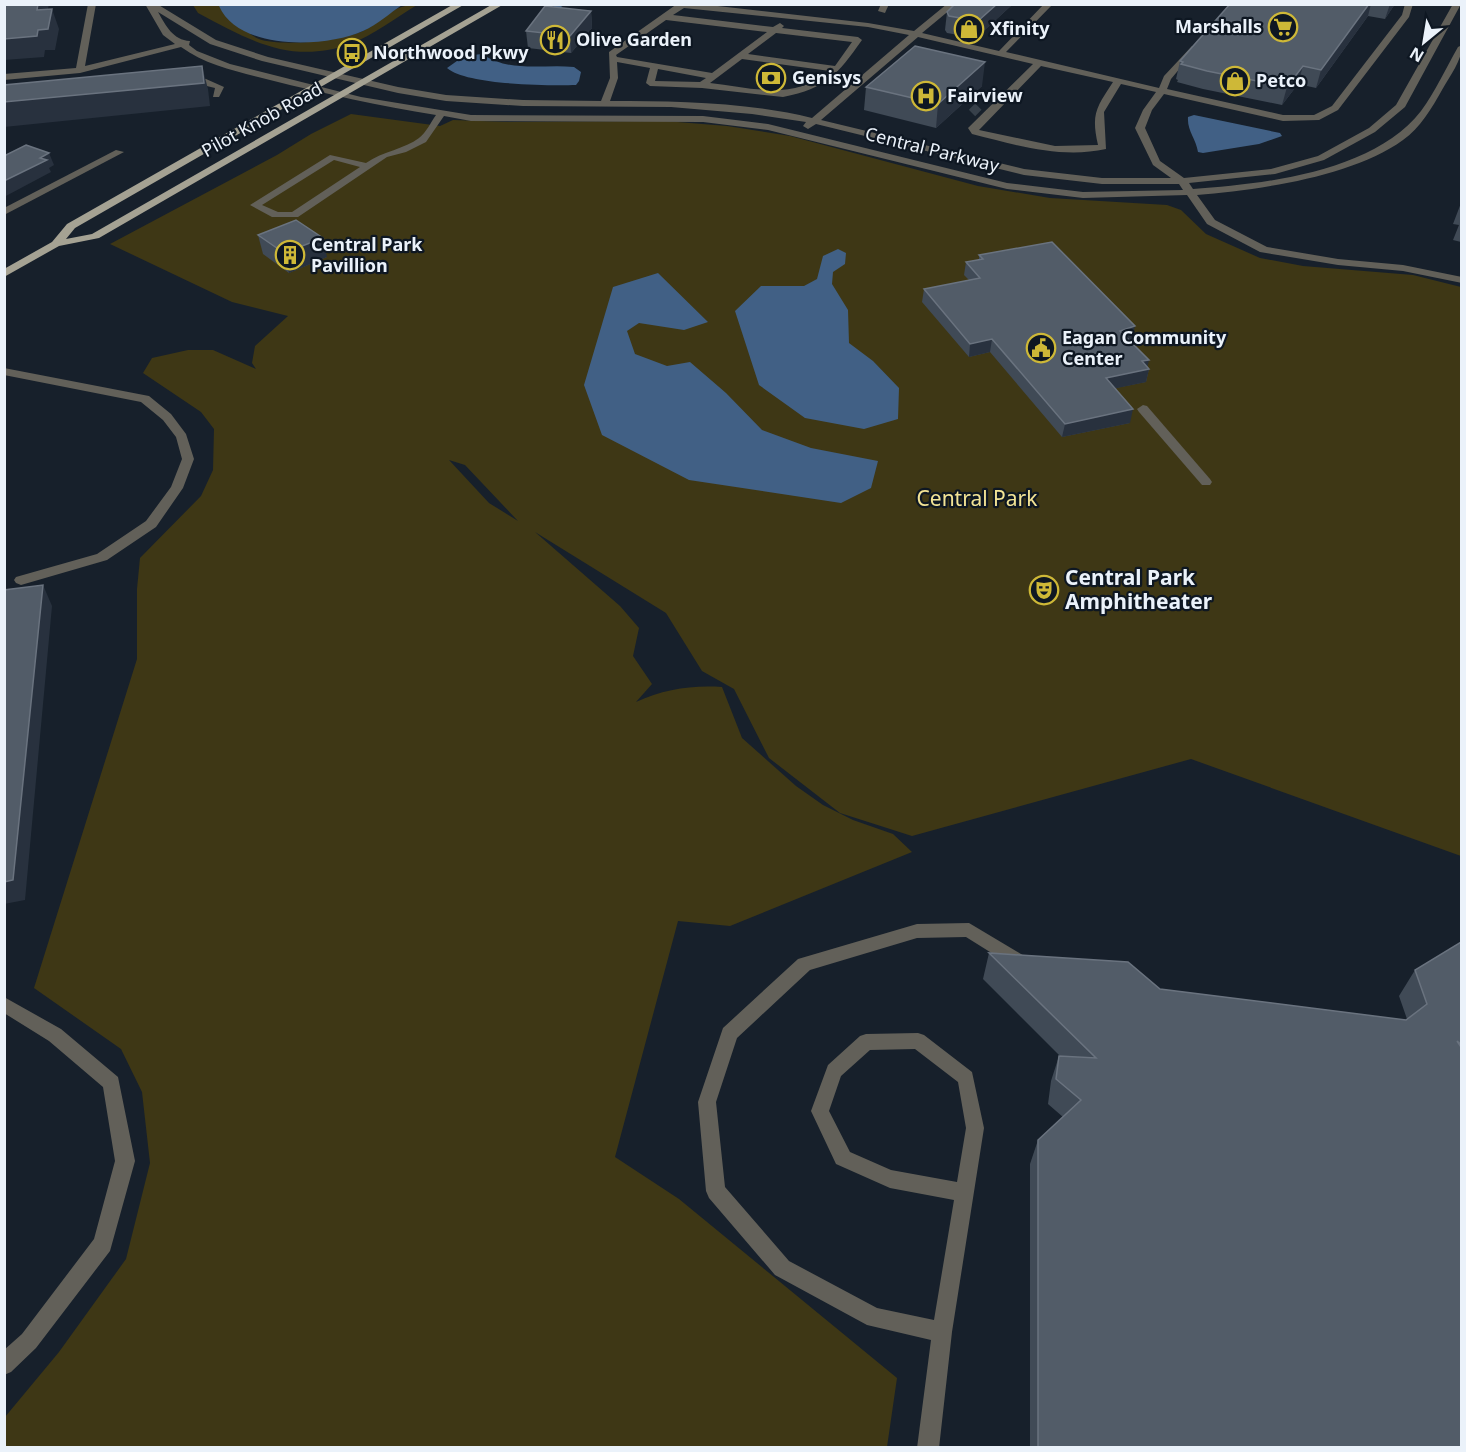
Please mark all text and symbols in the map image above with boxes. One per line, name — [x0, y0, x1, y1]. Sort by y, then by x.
supermarket icon: Marshalls — [1267, 11, 1299, 43]
north arrow — [1394, 12, 1454, 72]
shop icon: Xfinity — [953, 13, 985, 45]
place label: Marshalls — [1175, 14, 1262, 38]
place label: Xfinity — [990, 16, 1050, 40]
restaurant icon: Olive Garden — [539, 24, 571, 56]
place label: Olive Garden — [576, 27, 692, 51]
bus stop icon: Northwood Pkwy — [336, 37, 368, 69]
place label: Northwood Pkwy — [373, 40, 529, 64]
text: N — [1405, 42, 1428, 68]
bank icon: Genisys — [755, 62, 787, 94]
place label: Genisys — [792, 65, 861, 89]
shop icon: Petco — [1219, 65, 1251, 97]
place label: Petco — [1256, 68, 1306, 92]
street label: Pilot Knob Road — [197, 76, 326, 162]
hospital icon: Fairview — [910, 80, 942, 112]
place label: Fairview — [947, 83, 1023, 107]
street label: Central Parkway — [863, 121, 1002, 177]
place label: Central Park Pavillion — [311, 232, 423, 277]
building icon: Central Park Pavillion — [274, 239, 306, 271]
place label: Eagan Community Center — [1062, 325, 1227, 370]
public building icon: Eagan Community Center — [1025, 332, 1057, 364]
park label: Central Park — [917, 484, 1038, 512]
place label: Central Park Amphitheater — [1065, 563, 1213, 615]
theatre icon: Central Park Amphitheater — [1028, 574, 1060, 606]

